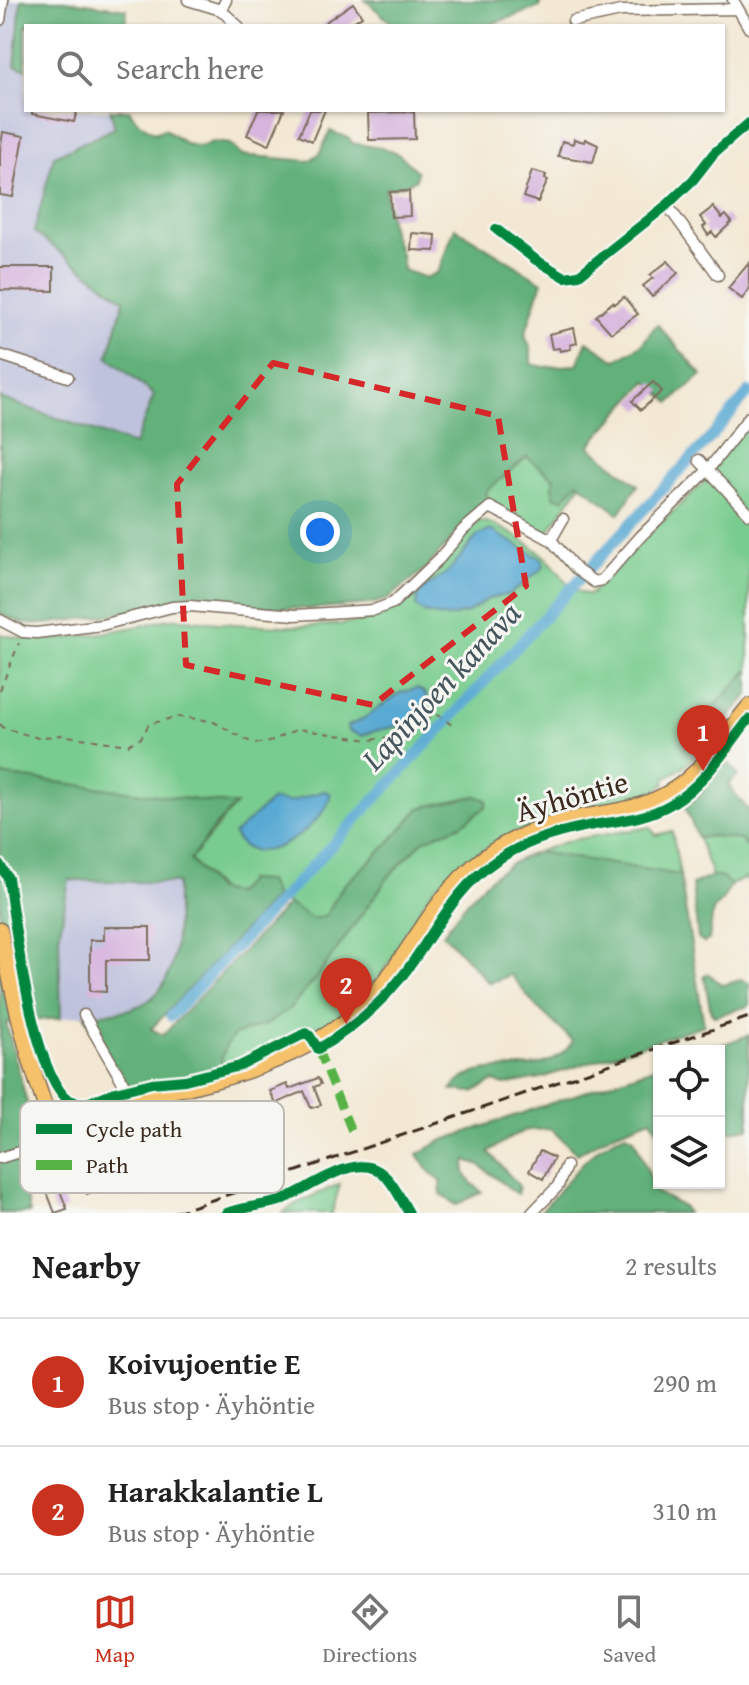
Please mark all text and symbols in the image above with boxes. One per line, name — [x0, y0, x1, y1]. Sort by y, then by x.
search box — [24, 24, 725, 112]
icon: search — [52, 46, 96, 90]
text: Search here — [116, 46, 264, 90]
your location — [300, 512, 340, 552]
water label: Lapinjoen kanava — [349, 591, 531, 781]
pin: 1 — [677, 705, 729, 771]
street label: Äyhöntie — [510, 759, 633, 833]
pin: 2 — [320, 958, 372, 1024]
map controls — [653, 1045, 725, 1189]
button: locate — [653, 1045, 725, 1117]
legend — [20, 1101, 284, 1193]
text: Cycle path — [86, 1113, 183, 1145]
button: layers — [653, 1117, 725, 1189]
text: Path — [86, 1149, 129, 1181]
text: Nearby — [32, 1241, 141, 1290]
text: 2 results — [625, 1246, 717, 1285]
text: Koivujoentie E — [108, 1341, 300, 1385]
text: 1 — [51, 1363, 65, 1402]
text: 290 m — [652, 1363, 717, 1402]
text: Bus stop · Äyhöntie — [108, 1385, 315, 1424]
text: Harakkalantie L — [108, 1469, 323, 1513]
text: 2 — [51, 1491, 65, 1530]
text: 310 m — [652, 1491, 717, 1530]
text: Bus stop · Äyhöntie — [108, 1513, 315, 1552]
tab: Map — [93, 1590, 137, 1670]
tab: Directions — [323, 1590, 417, 1670]
tab: Saved — [603, 1590, 656, 1670]

